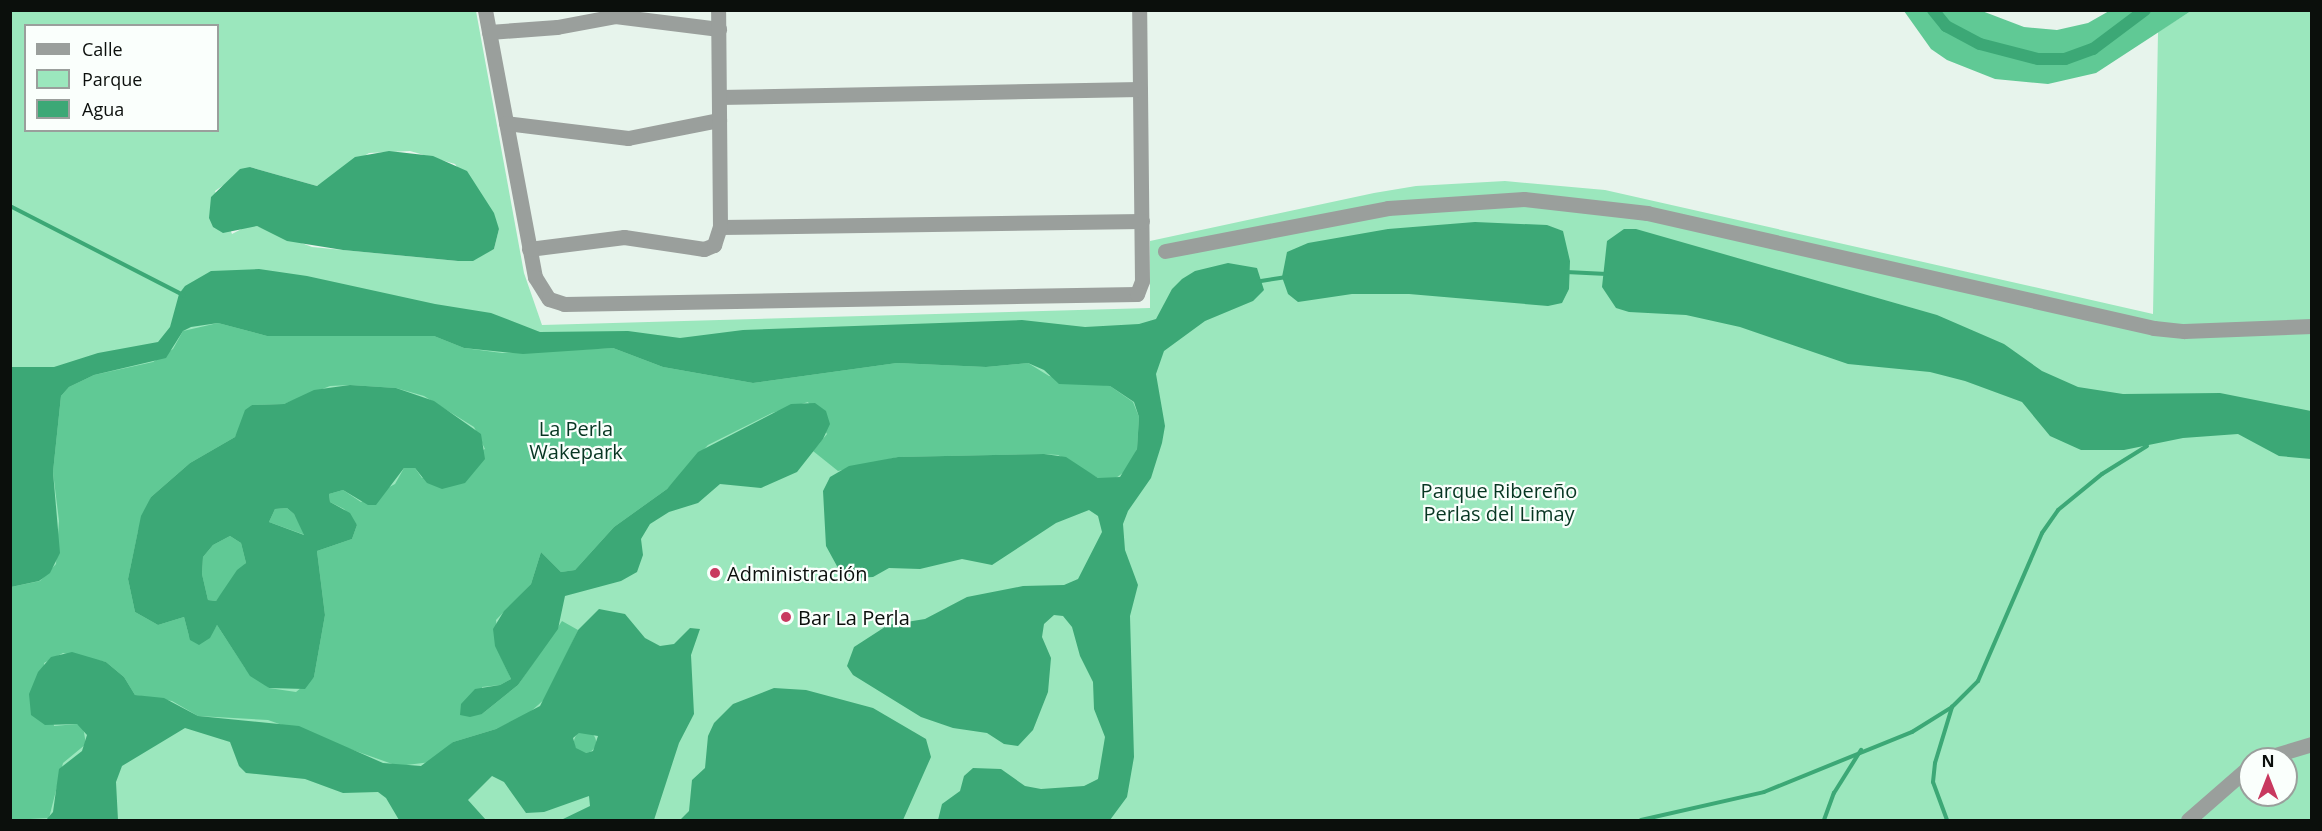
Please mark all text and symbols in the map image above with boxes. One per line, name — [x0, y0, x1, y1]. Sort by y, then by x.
legend — [24, 24, 219, 132]
text: Calle — [82, 37, 123, 61]
text: Parque — [82, 67, 142, 91]
text: Agua — [82, 97, 124, 121]
park label: La Perla Wakepark — [529, 417, 623, 464]
park label: Parque Ribereño Perlas del Limay — [1421, 478, 1577, 525]
place label: Administración — [727, 561, 868, 585]
marker: Administración — [708, 566, 722, 580]
place label: Bar La Perla — [798, 605, 910, 629]
marker: Bar La Perla — [779, 610, 793, 624]
north arrow — [2238, 747, 2298, 807]
text: N — [2261, 750, 2275, 772]

